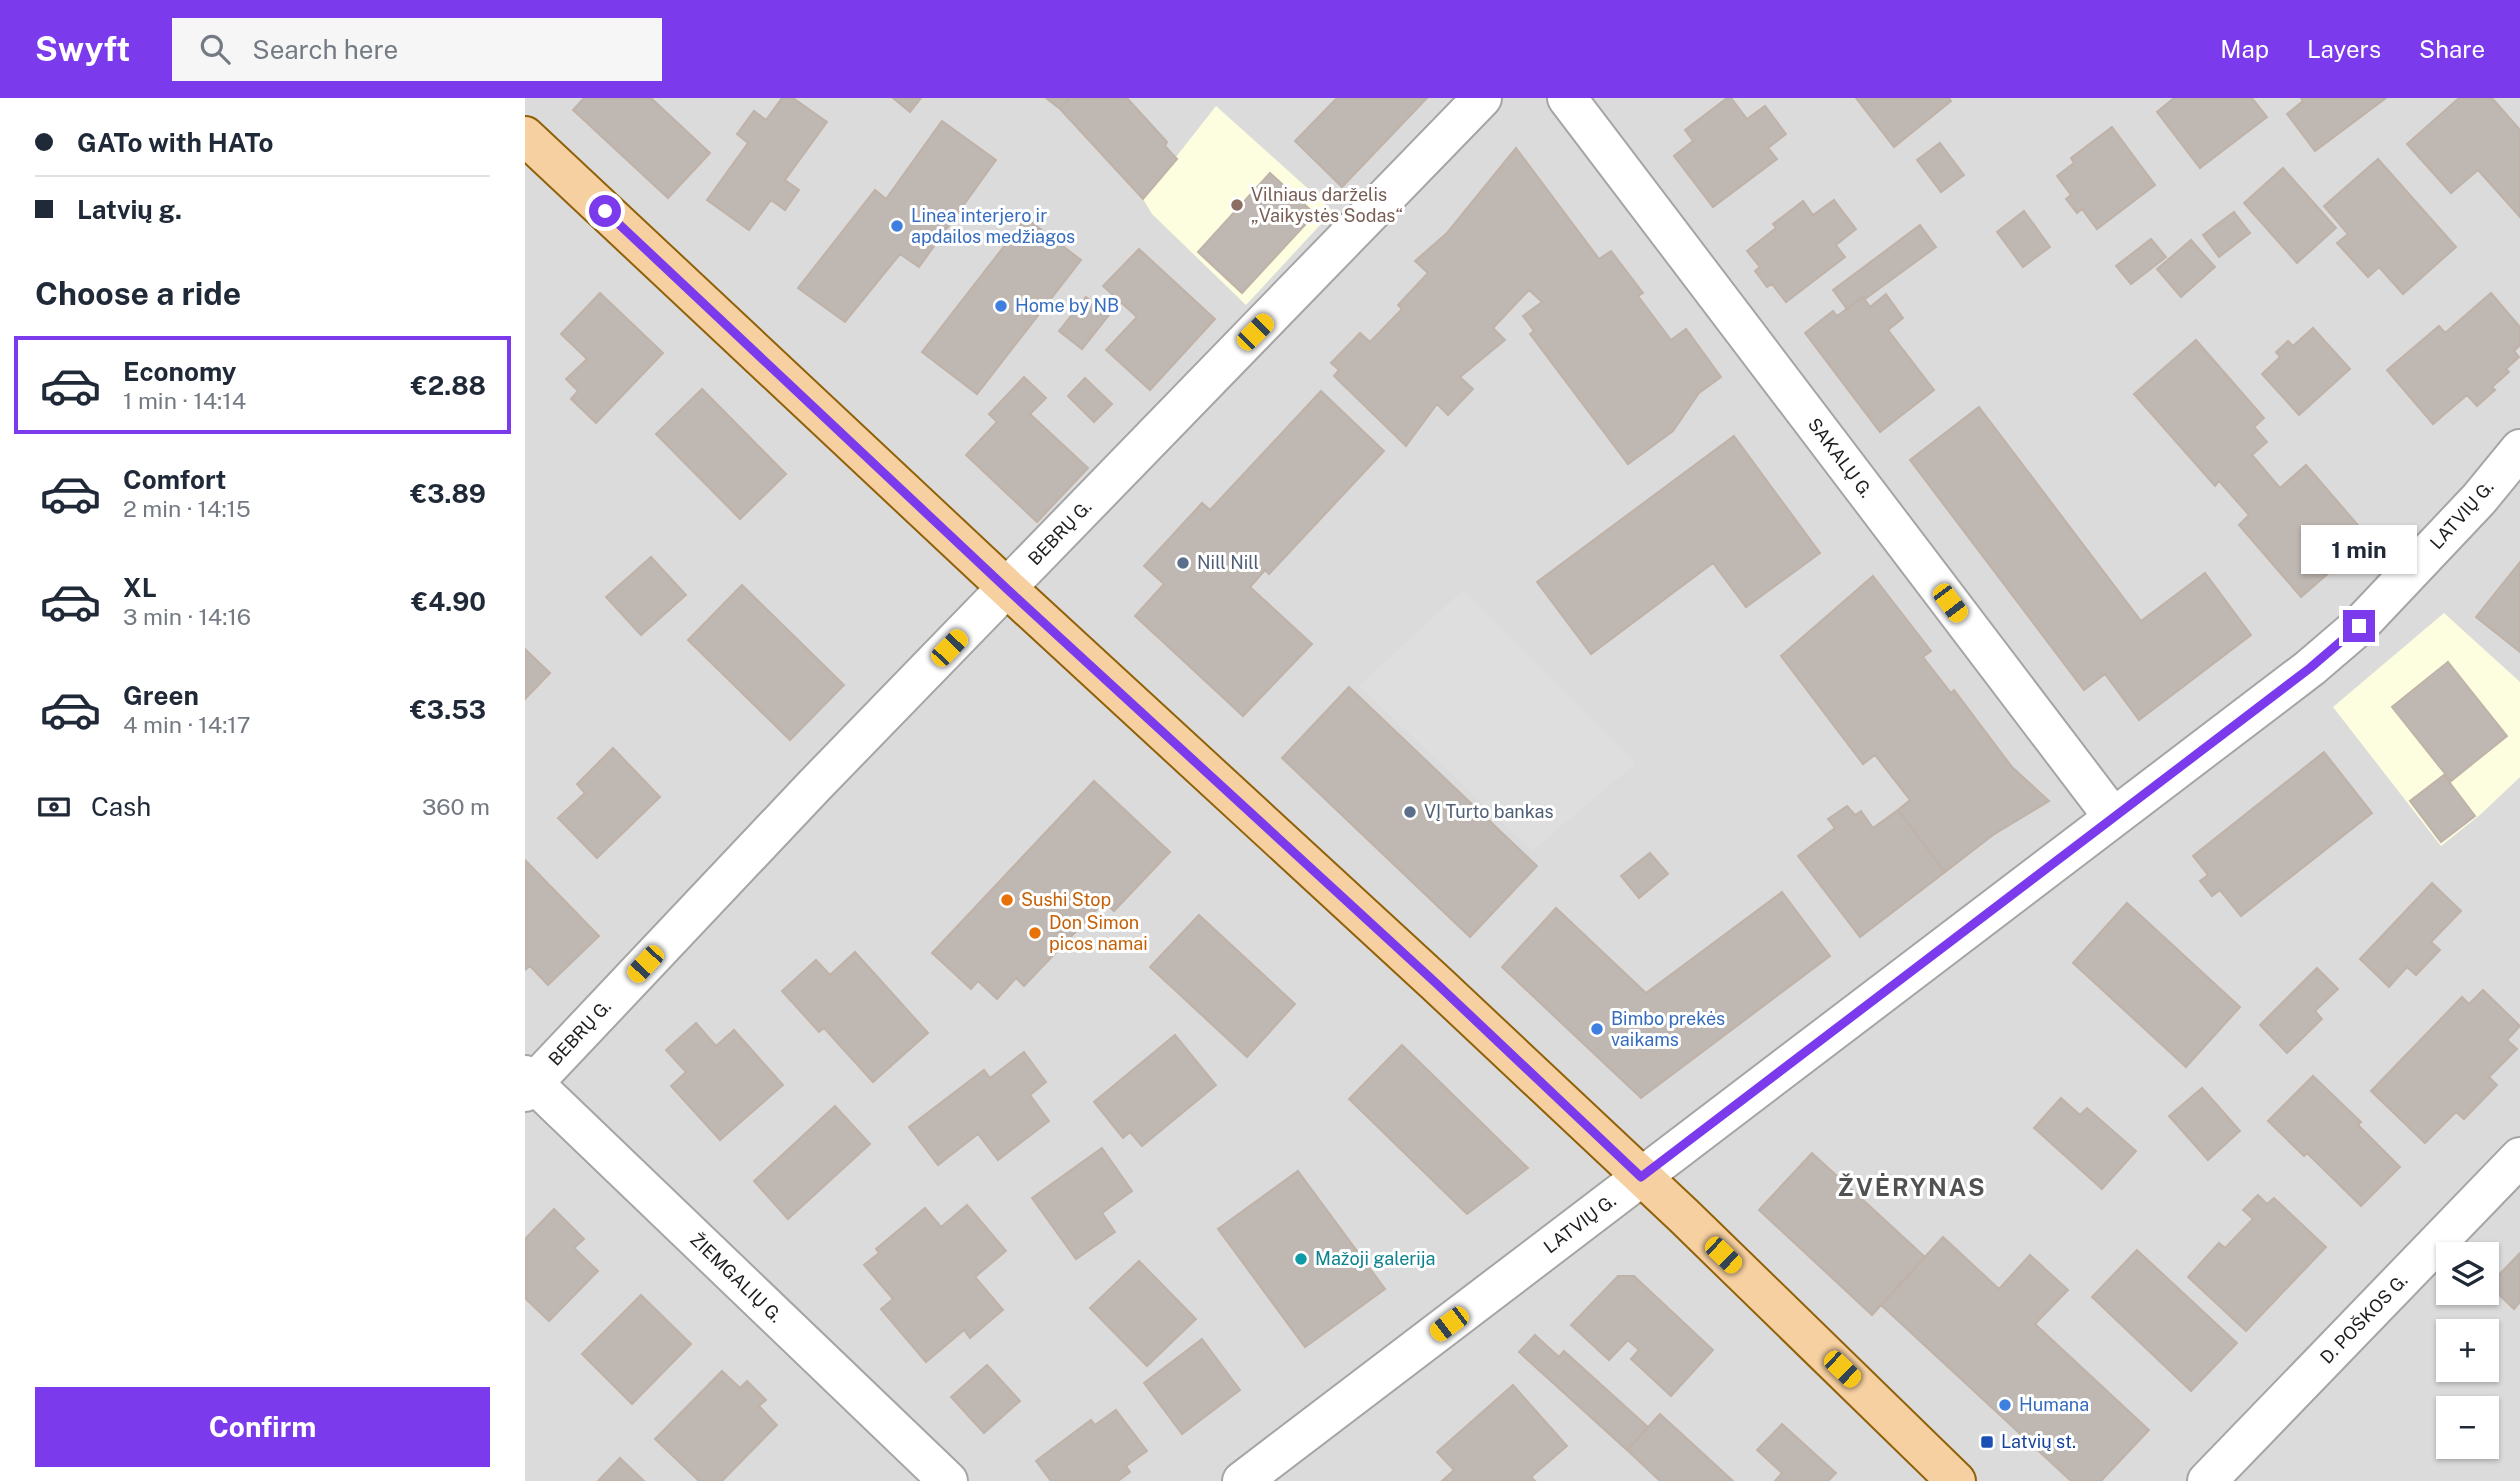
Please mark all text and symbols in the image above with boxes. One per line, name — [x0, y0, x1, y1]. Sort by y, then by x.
search box — [172, 18, 662, 81]
text: Swyft — [35, 30, 130, 68]
icon: search — [196, 30, 234, 68]
text: Search here — [252, 34, 398, 65]
text: Map — [2220, 35, 2269, 63]
text: Layers — [2307, 35, 2381, 63]
text: Share — [2419, 35, 2485, 63]
text: GATo with HATo — [77, 127, 273, 158]
place label: Vilniaus darželis „Vaikystės Sodas“ — [1251, 184, 1403, 226]
text: Latvių g. — [77, 194, 182, 225]
route start — [589, 195, 621, 227]
marker: Vilniaus darželis „Vaikystės Sodas“ — [1229, 197, 1245, 213]
place label: Linea interjero ir apdailos medžiagos — [911, 205, 1075, 247]
marker: Linea interjero ir apdailos medžiagos — [889, 218, 905, 234]
text: Choose a ride — [35, 275, 241, 312]
place label: Home by NB — [1015, 295, 1119, 316]
marker: Home by NB — [993, 298, 1009, 314]
car — [1233, 310, 1278, 354]
icon: car — [39, 354, 102, 417]
text: Economy — [123, 356, 236, 387]
text: €2.88 — [411, 370, 486, 401]
text: 1 min · 14:14 — [123, 387, 246, 414]
street label: SAKALŲ G. — [1804, 414, 1877, 502]
icon: car — [39, 462, 102, 525]
text: Comfort — [123, 464, 226, 495]
street label: LATVIŲ G. — [2426, 476, 2498, 553]
text: €3.89 — [410, 478, 486, 509]
text: 2 min · 14:15 — [123, 495, 251, 522]
street label: BEBRŲ G. — [1024, 496, 1096, 569]
callout: 1 min — [2301, 524, 2417, 574]
text: 1 min — [2331, 536, 2387, 563]
place label: Nill Nill — [1197, 552, 1259, 573]
marker: Nill Nill — [1175, 555, 1191, 571]
icon: car — [39, 570, 102, 633]
text: XL — [123, 572, 157, 603]
car — [1929, 580, 1972, 626]
text: €4.90 — [411, 586, 486, 617]
text: 3 min · 14:16 — [123, 603, 251, 630]
route end — [2343, 610, 2375, 642]
car — [927, 626, 972, 670]
icon: car — [39, 678, 102, 741]
text: Green — [123, 680, 199, 711]
text: €3.53 — [410, 694, 486, 725]
text: 4 min · 14:17 — [123, 711, 251, 738]
icon: cash — [35, 788, 73, 826]
text: Cash — [91, 791, 151, 822]
text: 360 m — [422, 793, 490, 820]
place label: VĮ Turto bankas — [1424, 801, 1554, 822]
marker: VĮ Turto bankas — [1402, 804, 1418, 820]
place label: Sushi Stop — [1021, 889, 1111, 910]
marker: Sushi Stop — [999, 892, 1015, 908]
place label: Don Simon picos namai — [1049, 912, 1148, 954]
marker: Don Simon picos namai — [1027, 925, 1043, 941]
car — [623, 941, 668, 987]
street label: BEBRŲ G. — [544, 996, 615, 1070]
place label: Bimbo prekės vaikams — [1611, 1008, 1725, 1050]
marker: Bimbo prekės vaikams — [1589, 1021, 1605, 1037]
district label: ŽVĖRYNAS — [1837, 1173, 1987, 1201]
street label: LATVIŲ G. — [1540, 1190, 1620, 1257]
street label: ŽIEMGALIŲ G. — [686, 1229, 787, 1327]
car — [1701, 1233, 1746, 1277]
map controls — [2436, 1242, 2499, 1459]
button: layers — [2436, 1242, 2499, 1305]
place label: Mažoji galerija — [1315, 1248, 1436, 1269]
marker: Mažoji galerija — [1293, 1251, 1309, 1267]
street label: D. POŠKOS G. — [2316, 1270, 2412, 1368]
car — [1426, 1303, 1473, 1345]
button: + — [2436, 1319, 2499, 1382]
car — [1820, 1347, 1865, 1391]
button: Confirm — [35, 1387, 490, 1467]
place label: Humana — [2019, 1394, 2089, 1415]
button: − — [2436, 1396, 2499, 1459]
marker: Humana — [1997, 1397, 2013, 1413]
place label: Latvių st. — [2001, 1431, 2076, 1452]
marker: Latvių st. — [1979, 1434, 1995, 1450]

